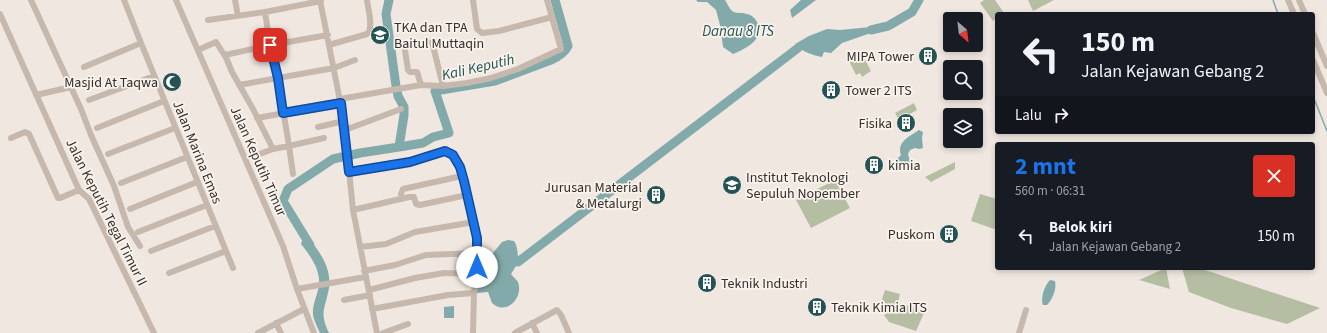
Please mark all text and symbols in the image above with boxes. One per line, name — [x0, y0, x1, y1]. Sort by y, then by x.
north arrow — [943, 12, 983, 52]
map controls — [943, 12, 983, 148]
place label: TKA dan TPA Baitul Muttaqin — [394, 18, 484, 54]
water label: Danau 8 ITS — [702, 21, 774, 42]
text: 150 m — [1081, 22, 1155, 62]
school or university icon: TKA dan TPA Baitul Muttaqin — [369, 24, 391, 46]
pin — [253, 28, 287, 62]
icon: left — [1015, 28, 1067, 80]
icon: arrive — [259, 34, 281, 56]
building icon: MIPA Tower — [917, 45, 939, 67]
place label: MIPA Tower — [847, 47, 914, 67]
water label: Kali Keputih — [440, 49, 517, 86]
text: Jalan Kejawan Gebang 2 — [1081, 59, 1264, 84]
button: search — [943, 60, 983, 100]
mosque icon: Masjid At Taqwa — [161, 71, 183, 93]
place label: Masjid At Taqwa — [64, 73, 158, 93]
building icon: Tower 2 ITS — [820, 79, 842, 101]
place label: Tower 2 ITS — [845, 81, 912, 101]
street label: Jalan Marina Emas — [167, 98, 227, 207]
street label: Jalan Keputih Timur — [225, 103, 291, 220]
icon: right — [1050, 104, 1072, 126]
text: Lalu — [1015, 105, 1042, 126]
button: layers — [943, 108, 983, 148]
building icon: Fisika — [895, 112, 917, 134]
place label: Fisika — [858, 114, 892, 134]
street label: Jalan Keputih Tegal Timur II — [60, 135, 152, 289]
text: 2 mnt — [1015, 149, 1076, 184]
building icon: kimia — [863, 154, 885, 176]
button: close — [1253, 155, 1295, 197]
place label: kimia — [888, 156, 920, 176]
place label: Institut Teknologi Sepuluh Nopember — [746, 168, 860, 204]
school or university icon: Institut Teknologi Sepuluh Nopember — [721, 174, 743, 196]
place label: Jurusan Material & Metalurgi — [544, 178, 642, 214]
text: 560 m · 06:31 — [1015, 182, 1085, 200]
building icon: Jurusan Material & Metalurgi — [645, 184, 667, 206]
text: Belok kiri — [1049, 217, 1112, 238]
building icon: Puskom — [938, 223, 960, 245]
place label: Puskom — [888, 225, 935, 245]
icon: left — [1015, 225, 1037, 247]
text: 150 m — [1257, 226, 1295, 247]
text: Jalan Kejawan Gebang 2 — [1049, 238, 1181, 256]
position arrow — [456, 246, 498, 288]
building icon: Teknik Industri — [696, 272, 718, 294]
place label: Teknik Industri — [721, 274, 808, 294]
building icon: Teknik Kimia ITS — [806, 296, 828, 318]
place label: Teknik Kimia ITS — [831, 298, 927, 318]

